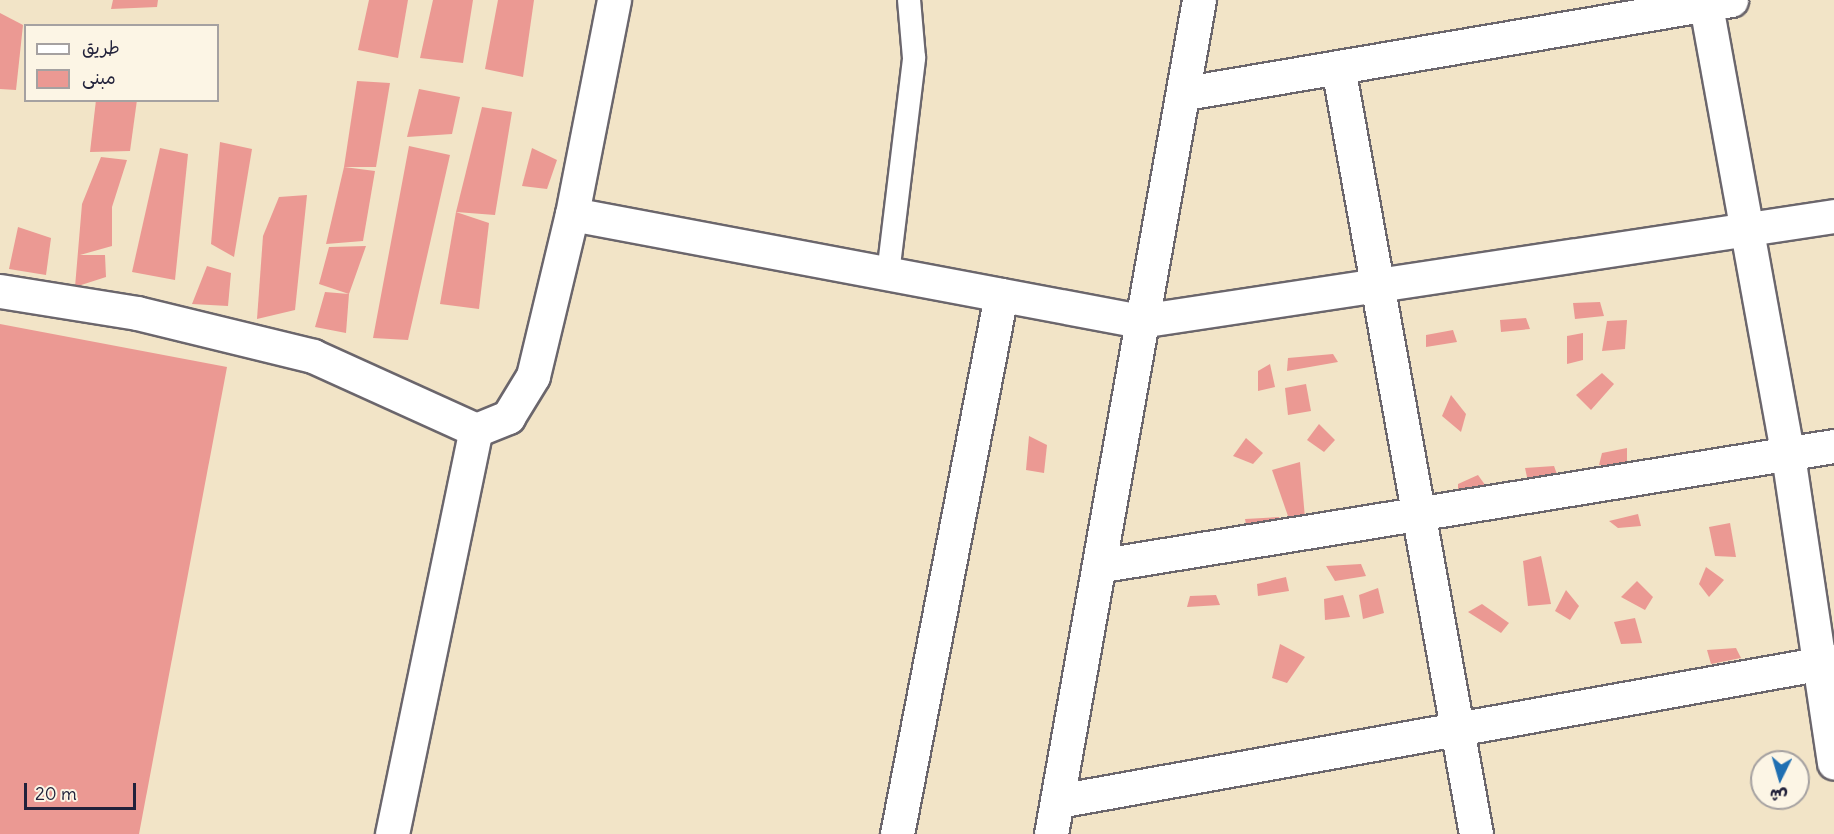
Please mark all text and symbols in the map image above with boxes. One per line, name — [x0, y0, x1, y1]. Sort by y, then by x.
legend — [24, 24, 219, 102]
text: طريق — [82, 36, 120, 59]
text: مبنى — [82, 66, 116, 89]
north arrow — [1750, 750, 1810, 810]
scale bar — [27, 771, 140, 809]
text: 20 m — [35, 782, 77, 805]
text: ش — [1769, 785, 1788, 807]

